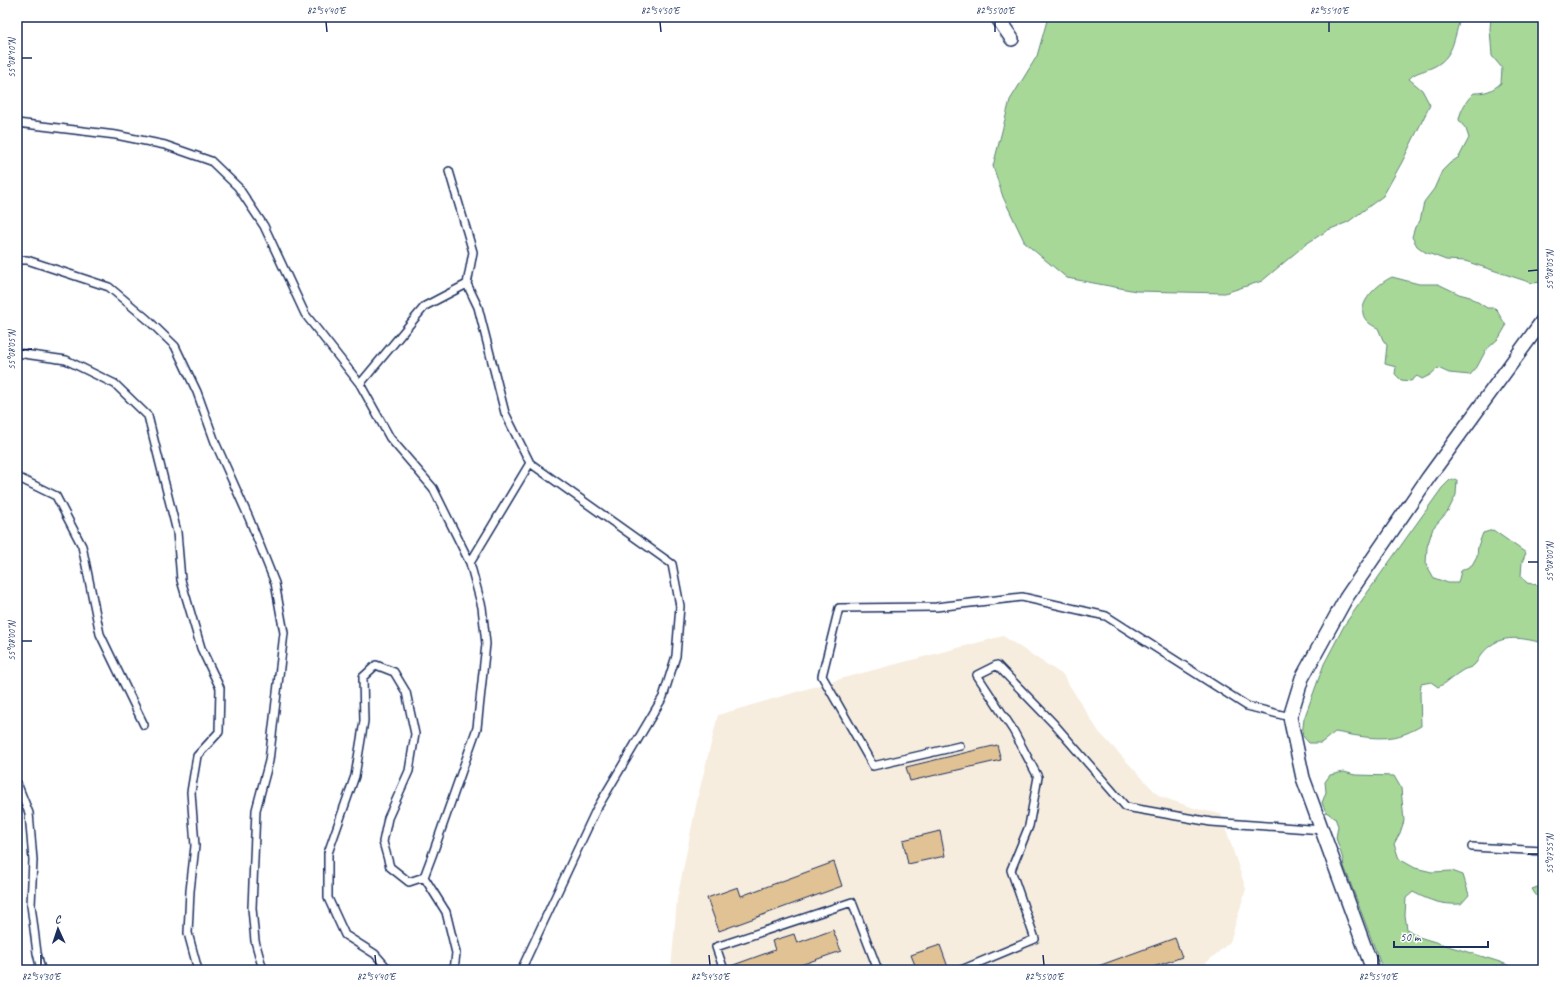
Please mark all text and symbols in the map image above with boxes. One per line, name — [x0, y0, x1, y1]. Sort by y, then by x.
text: 82°54'40"E — [307, 4, 347, 17]
text: 82°54'50"E — [641, 4, 681, 17]
text: 82°55'00"E — [976, 4, 1016, 17]
text: 82°55'10"E — [1310, 4, 1350, 17]
text: 55°08'10"N — [5, 36, 18, 78]
text: 55°08'05"N — [1543, 248, 1556, 290]
text: 55°08'05"N — [5, 328, 18, 370]
text: 55°08'00"N — [1543, 540, 1556, 582]
text: 55°08'00"N — [5, 619, 18, 661]
text: 55°07'55"N — [1543, 832, 1556, 874]
north arrow — [38, 909, 78, 949]
text: С — [54, 912, 62, 926]
scale bar — [1394, 923, 1488, 949]
text: 50 m — [1400, 929, 1422, 945]
text: 82°54'30"E — [22, 970, 62, 983]
text: 82°54'40"E — [357, 970, 397, 983]
text: 82°54'50"E — [691, 970, 731, 983]
text: 82°55'00"E — [1025, 970, 1065, 983]
text: 82°55'10"E — [1359, 970, 1399, 983]

